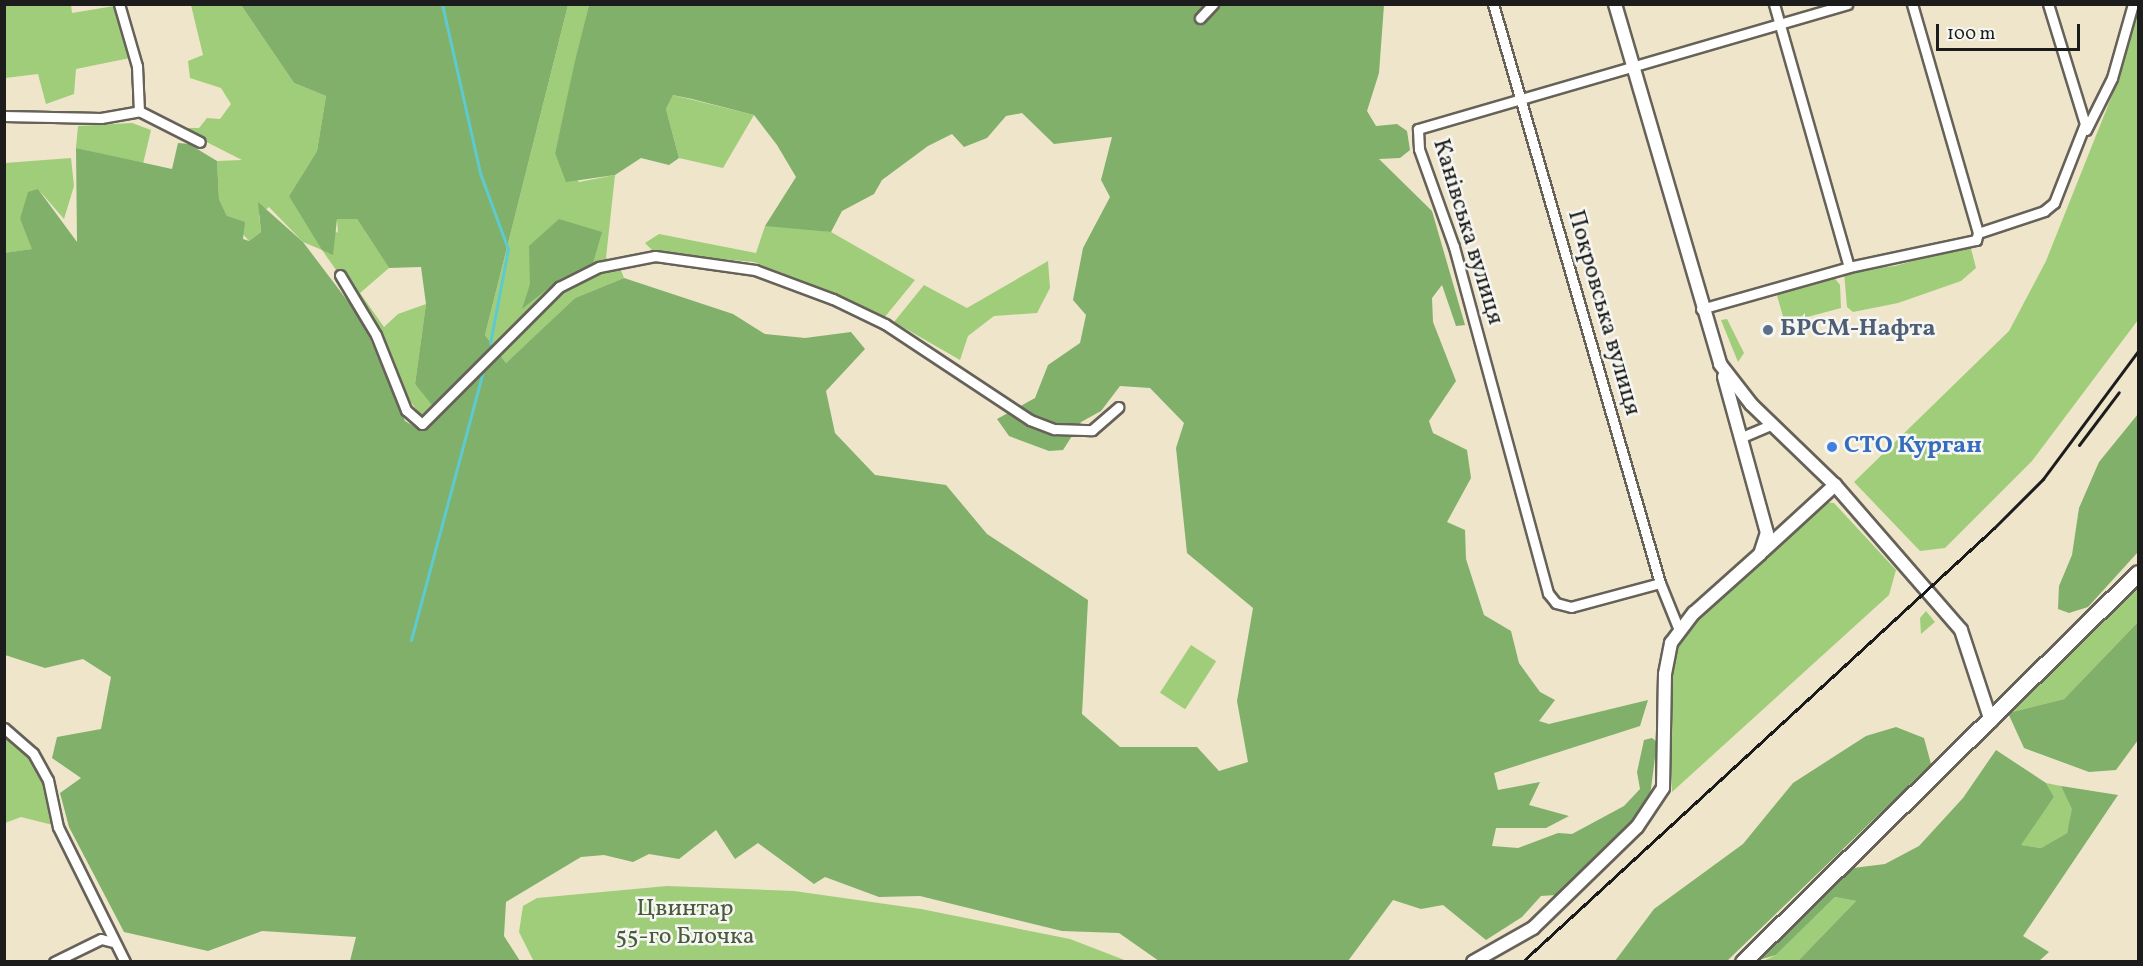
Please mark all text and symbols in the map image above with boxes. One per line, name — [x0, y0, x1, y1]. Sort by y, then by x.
scale bar — [1939, 12, 2083, 50]
text: 100 m — [1947, 22, 1996, 47]
street label: Канівська вулиця — [1425, 136, 1509, 328]
street label: Покровська вулиця — [1560, 207, 1646, 419]
place label: БРСМ-Нафта — [1780, 316, 1935, 344]
marker: БРСМ-Нафта — [1761, 323, 1775, 337]
place label: СТО Курган — [1844, 433, 1982, 461]
marker: СТО Курган — [1825, 440, 1839, 454]
park label: Цвинтар 55-го Блочка — [615, 896, 755, 952]

